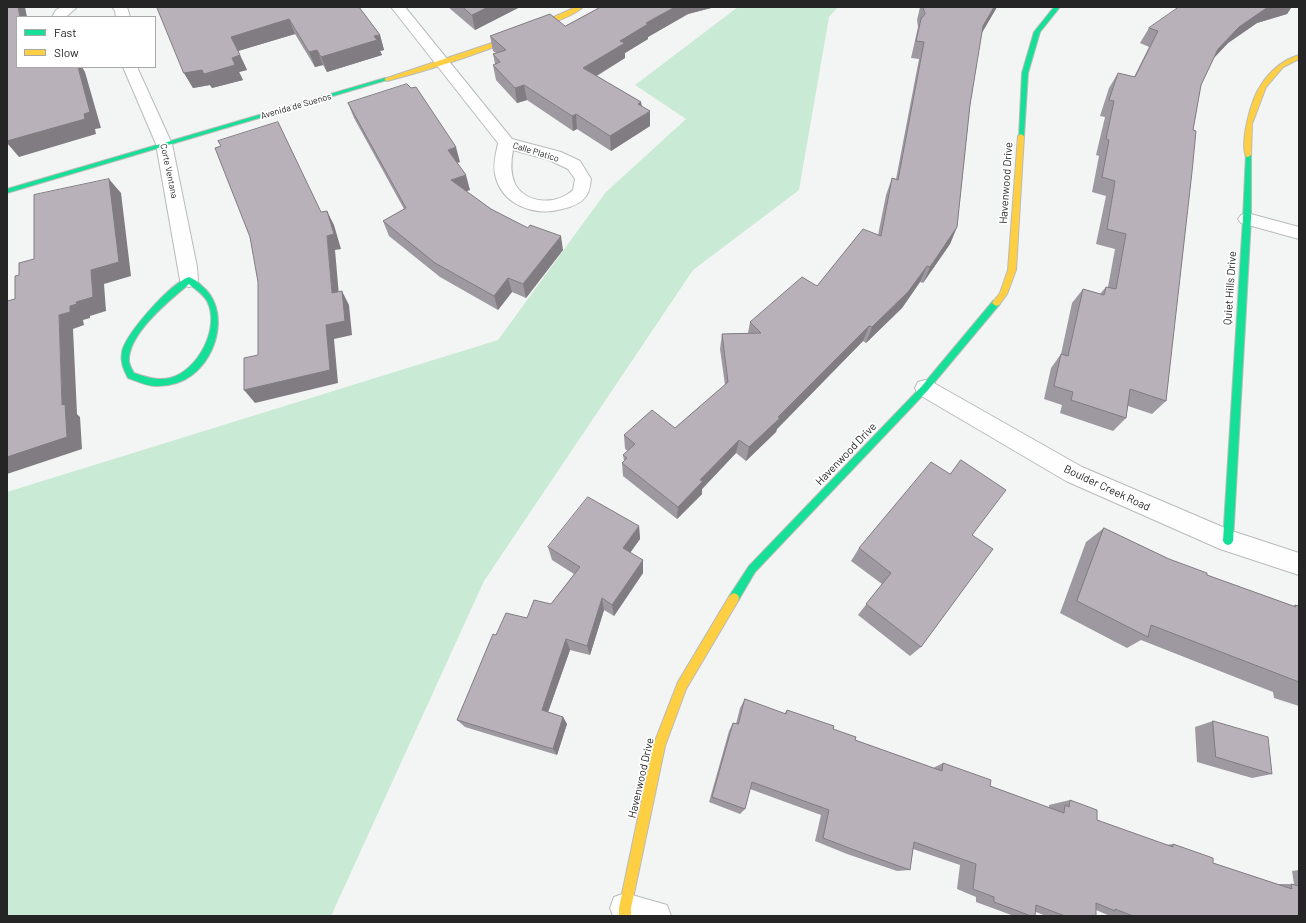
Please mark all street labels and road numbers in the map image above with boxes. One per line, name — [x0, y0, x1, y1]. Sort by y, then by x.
street label: Avenida de Suenos — [259, 91, 333, 121]
street label: Calle Platico — [512, 140, 560, 164]
street label: Havenwood Drive — [997, 142, 1015, 224]
street label: Corte Ventana — [158, 143, 180, 199]
street label: Quiet Hills Drive — [1221, 251, 1239, 325]
street label: Havenwood Drive — [813, 420, 879, 488]
street label: Boulder Creek Road — [1062, 462, 1152, 514]
street label: Havenwood Drive — [625, 737, 657, 819]

